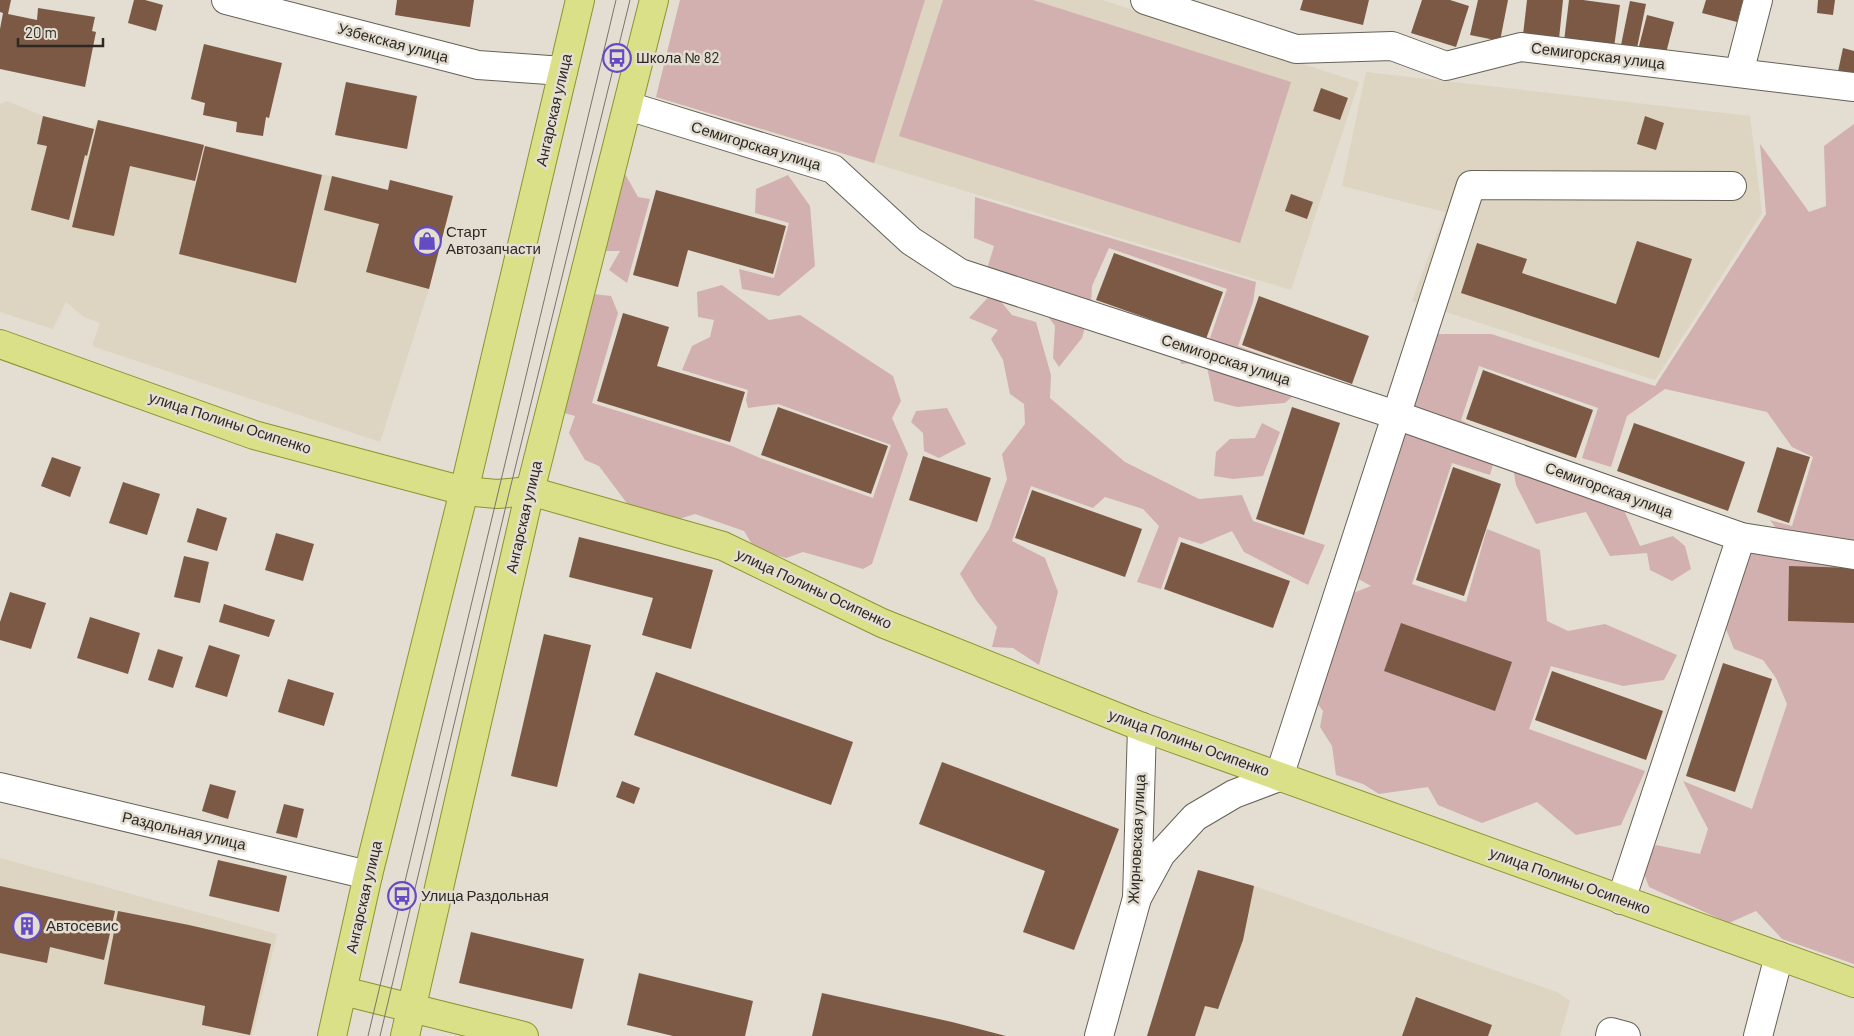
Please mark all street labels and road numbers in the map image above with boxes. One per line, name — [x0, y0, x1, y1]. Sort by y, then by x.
street label: Узбекская улица — [336, 19, 451, 66]
street label: Семигорская улица — [1530, 38, 1667, 72]
street label: Ангарская улица — [531, 51, 575, 168]
street label: Семигорская улица — [689, 117, 824, 174]
street label: Семигорская улица — [1159, 330, 1294, 389]
street label: улица Полины Осипенко — [147, 387, 314, 457]
street label: Ангарская улица — [501, 458, 545, 575]
street label: Семигорская улица — [1543, 458, 1676, 521]
street label: улица Полины Осипенко — [734, 544, 895, 632]
street label: улица Полины Осипенко — [1107, 705, 1272, 780]
street label: Жирновская улица — [1124, 773, 1148, 904]
street label: Раздольная улица — [121, 807, 249, 853]
street label: Ангарская улица — [341, 838, 385, 955]
street label: улица Полины Осипенко — [1488, 843, 1653, 918]

